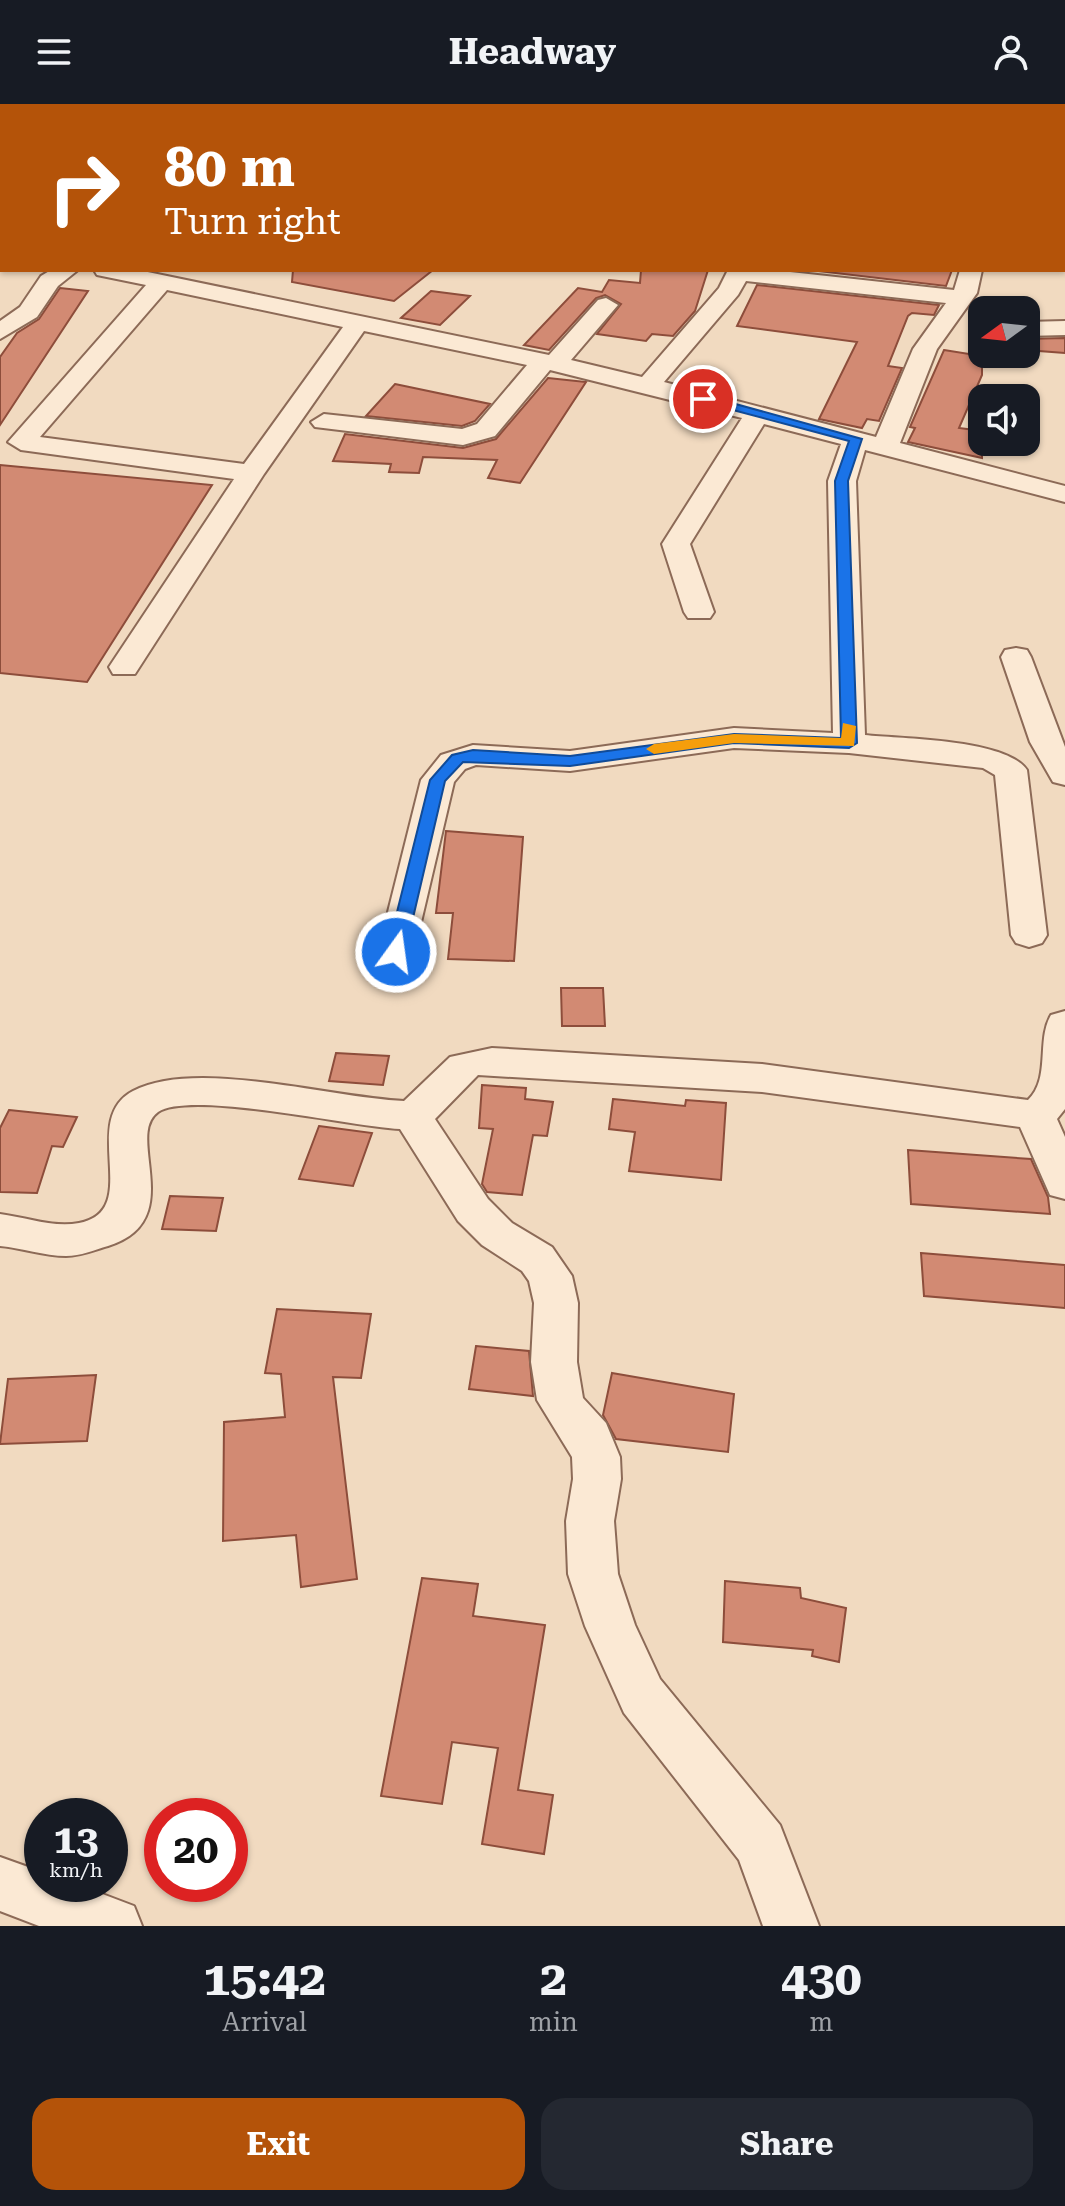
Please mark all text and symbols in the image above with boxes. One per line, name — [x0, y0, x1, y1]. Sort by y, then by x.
icon: menu — [32, 30, 76, 74]
icon: person — [989, 30, 1033, 74]
text: Headway — [449, 31, 616, 73]
text: 80 m — [164, 134, 295, 200]
icon: right — [32, 136, 136, 240]
text: Turn right — [164, 201, 341, 243]
north arrow — [968, 296, 1040, 368]
map controls — [968, 296, 1040, 456]
pin — [669, 365, 737, 433]
icon: arrive — [681, 377, 725, 421]
button: sound — [968, 384, 1040, 456]
position arrow — [354, 910, 438, 994]
speed limit sign: 20 — [144, 1798, 248, 1902]
text: 13 — [54, 1816, 98, 1863]
text: km/h — [49, 1858, 103, 1882]
text: 15:42 — [203, 1951, 326, 2007]
text: 2 — [540, 1951, 567, 2007]
text: 430 — [781, 1951, 862, 2007]
text: Arrival — [222, 2007, 307, 2037]
text: min — [529, 2007, 578, 2037]
text: m — [810, 2007, 833, 2037]
button: Exit — [32, 2098, 525, 2190]
button: Share — [541, 2098, 1033, 2190]

